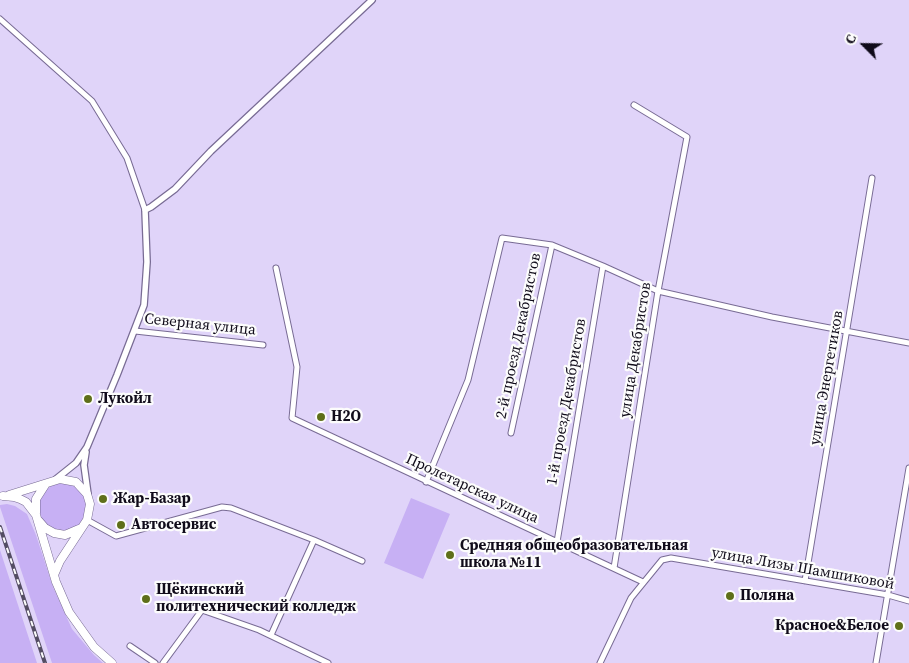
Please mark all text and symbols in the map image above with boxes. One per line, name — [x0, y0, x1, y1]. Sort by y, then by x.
north arrow — [839, 20, 889, 70]
text: С — [839, 31, 861, 47]
street label: 2-й проезд Декабристов — [493, 252, 545, 420]
street label: улица Декабристов — [616, 281, 656, 419]
street label: улица Энергетиков — [806, 309, 848, 447]
street label: Северная улица — [143, 310, 257, 340]
street label: 1-й проезд Декабристов — [543, 317, 591, 487]
place label: Лукойл — [98, 390, 152, 408]
marker: Лукойл — [82, 393, 94, 405]
place label: Н2О — [331, 408, 361, 426]
marker: Н2О — [315, 411, 327, 423]
street label: Пролетарская улица — [403, 450, 541, 528]
place label: Жар-Базар — [113, 490, 191, 508]
marker: Жар-Базар — [97, 493, 109, 505]
place label: Автосервис — [131, 516, 216, 534]
marker: Автосервис — [115, 519, 127, 531]
place label: Средняя общеобразовательная школа №11 — [460, 537, 688, 572]
street label: улица Лизы Шамшиковой — [710, 544, 896, 594]
marker: Средняя общеобразовательная школа №11 — [444, 549, 456, 561]
place label: Щёкинский политехнический колледж — [156, 581, 356, 616]
place label: Поляна — [740, 587, 794, 605]
marker: Поляна — [724, 590, 736, 602]
marker: Щёкинский политехнический колледж — [140, 593, 152, 605]
place label: Красное&Белое — [775, 617, 889, 635]
marker: Красное&Белое — [893, 620, 905, 632]

